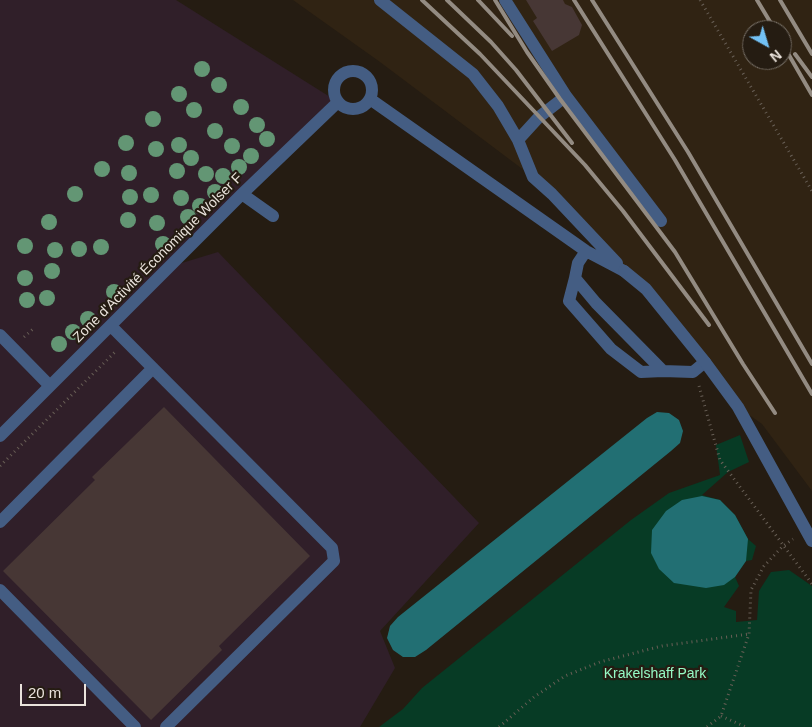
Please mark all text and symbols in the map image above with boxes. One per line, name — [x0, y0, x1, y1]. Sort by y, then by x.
north arrow — [742, 20, 792, 70]
text: N — [767, 46, 785, 65]
street label: Zone d'Activité Économique Wolser F — [70, 170, 246, 346]
park label: Krakelshaff Park — [604, 666, 706, 682]
scale bar — [22, 674, 89, 706]
text: 20 m — [28, 684, 61, 701]

